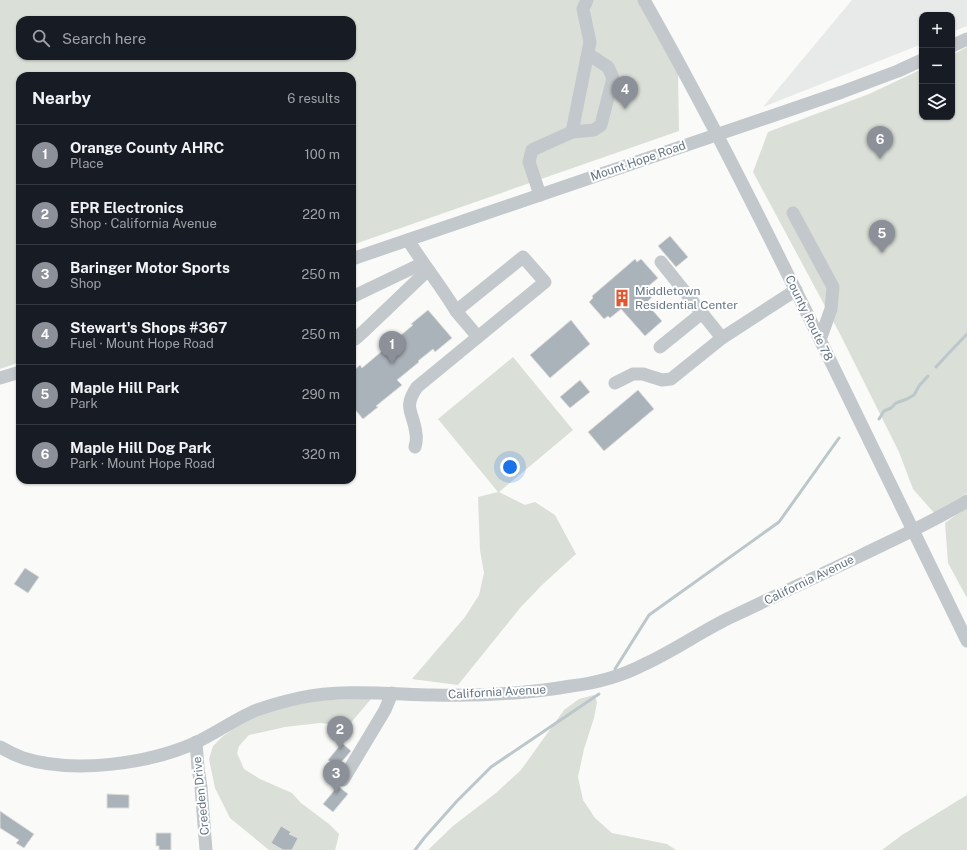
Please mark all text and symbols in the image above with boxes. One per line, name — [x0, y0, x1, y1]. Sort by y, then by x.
map controls — [919, 12, 955, 120]
button: + — [919, 12, 955, 48]
search box — [16, 16, 356, 60]
icon: search — [30, 27, 52, 49]
text: Search here — [62, 30, 146, 47]
button: − — [919, 48, 955, 84]
pin: 4 — [612, 76, 638, 109]
button: layers — [919, 84, 955, 120]
text: Nearby — [32, 88, 91, 108]
text: 6 results — [287, 91, 340, 106]
pin: 6 — [867, 126, 893, 159]
street label: Mount Hope Road — [589, 138, 687, 184]
text: Orange County AHRC — [70, 139, 224, 156]
text: 1 — [42, 147, 48, 162]
text: 100 m — [304, 147, 340, 162]
text: Place — [70, 156, 104, 171]
text: EPR Electronics — [70, 199, 184, 216]
text: 2 — [41, 207, 49, 222]
text: 220 m — [302, 207, 340, 222]
text: Shop · California Avenue — [70, 216, 217, 231]
pin: 5 — [869, 220, 895, 253]
text: Baringer Motor Sports — [70, 259, 230, 276]
text: 3 — [41, 267, 49, 282]
text: 250 m — [302, 267, 340, 282]
street label: County Route 78 — [782, 273, 836, 363]
text: Shop — [70, 276, 101, 291]
place label: Middletown Residential Center — [635, 284, 738, 312]
building icon: Middletown Residential Center — [612, 288, 632, 308]
text: Stewart's Shops #367 — [70, 319, 227, 336]
text: 4 — [41, 327, 49, 342]
text: 250 m — [302, 327, 340, 342]
pin: 1 — [379, 331, 405, 364]
text: Fuel · Mount Hope Road — [70, 336, 214, 351]
text: Maple Hill Park — [70, 379, 179, 396]
text: 5 — [41, 387, 49, 402]
text: 290 m — [302, 387, 340, 402]
text: Park — [70, 396, 98, 411]
text: Maple Hill Dog Park — [70, 439, 212, 456]
text: 6 — [41, 447, 49, 462]
text: 320 m — [302, 447, 340, 462]
text: Park · Mount Hope Road — [70, 456, 215, 471]
your location — [500, 457, 520, 477]
street label: California Avenue — [762, 552, 856, 608]
street label: California Avenue — [448, 682, 547, 702]
pin: 2 — [327, 716, 353, 749]
street label: Creeden Drive — [190, 756, 212, 836]
pin: 3 — [323, 760, 349, 793]

